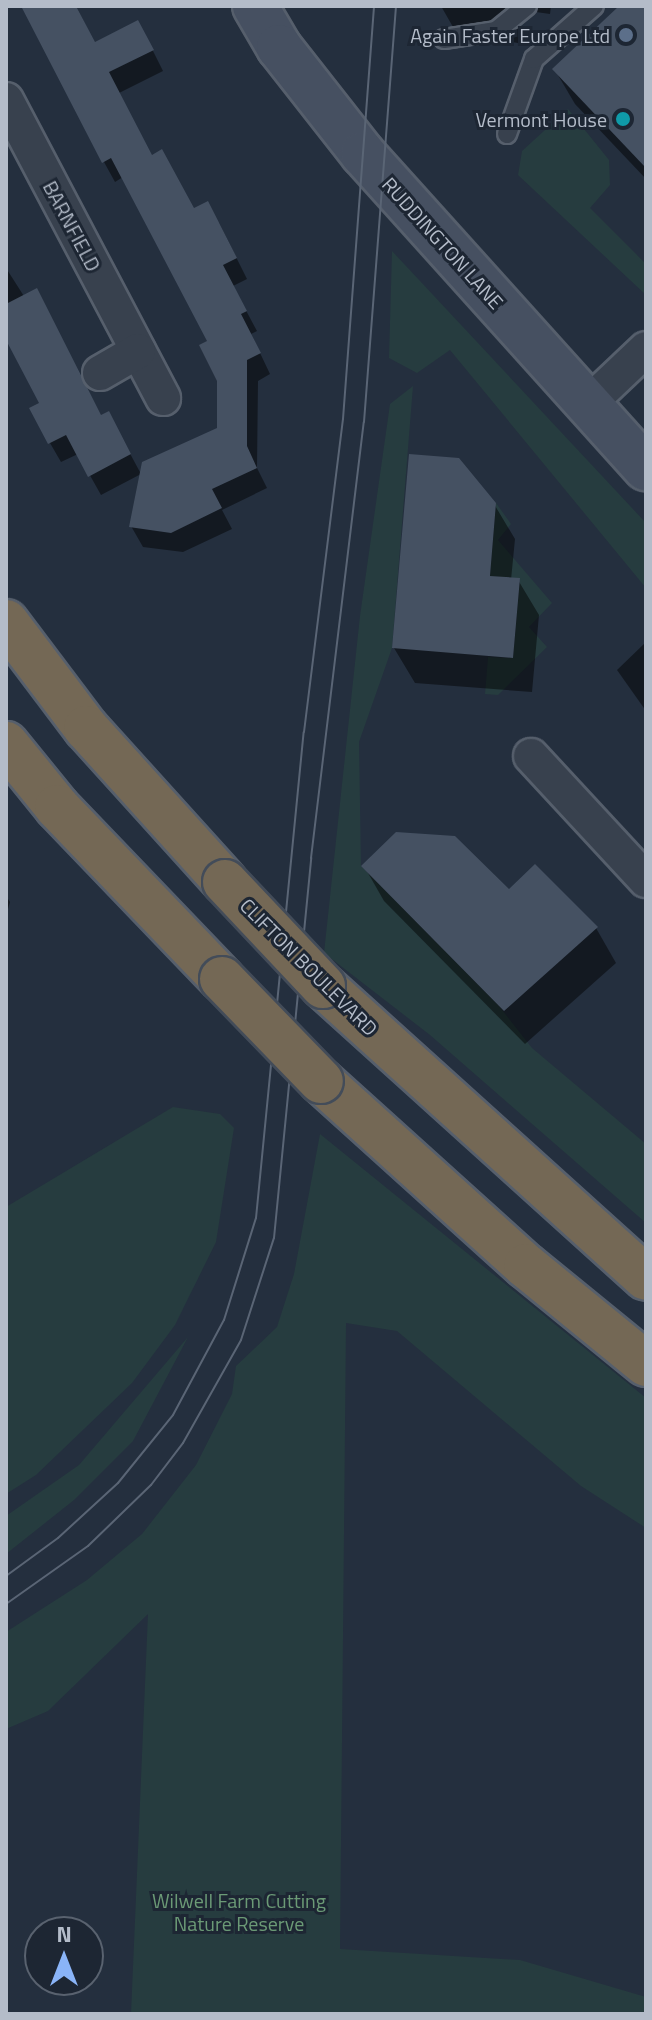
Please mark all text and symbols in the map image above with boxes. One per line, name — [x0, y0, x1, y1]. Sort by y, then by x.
place label: Again Faster Europe Ltd — [410, 23, 610, 47]
marker: Again Faster Europe Ltd — [617, 26, 635, 44]
place label: Vermont House — [476, 107, 607, 131]
marker: Vermont House — [614, 110, 632, 128]
street label: RUDDINGTON LANE — [378, 172, 508, 314]
street label: BARNFIELD — [38, 177, 106, 275]
street label: CLIFTON BOULEVARD — [235, 893, 383, 1041]
park label: Wilwell Farm Cutting Nature Reserve — [152, 1889, 326, 1936]
north arrow — [24, 1916, 104, 1996]
text: N — [56, 1917, 72, 1951]

